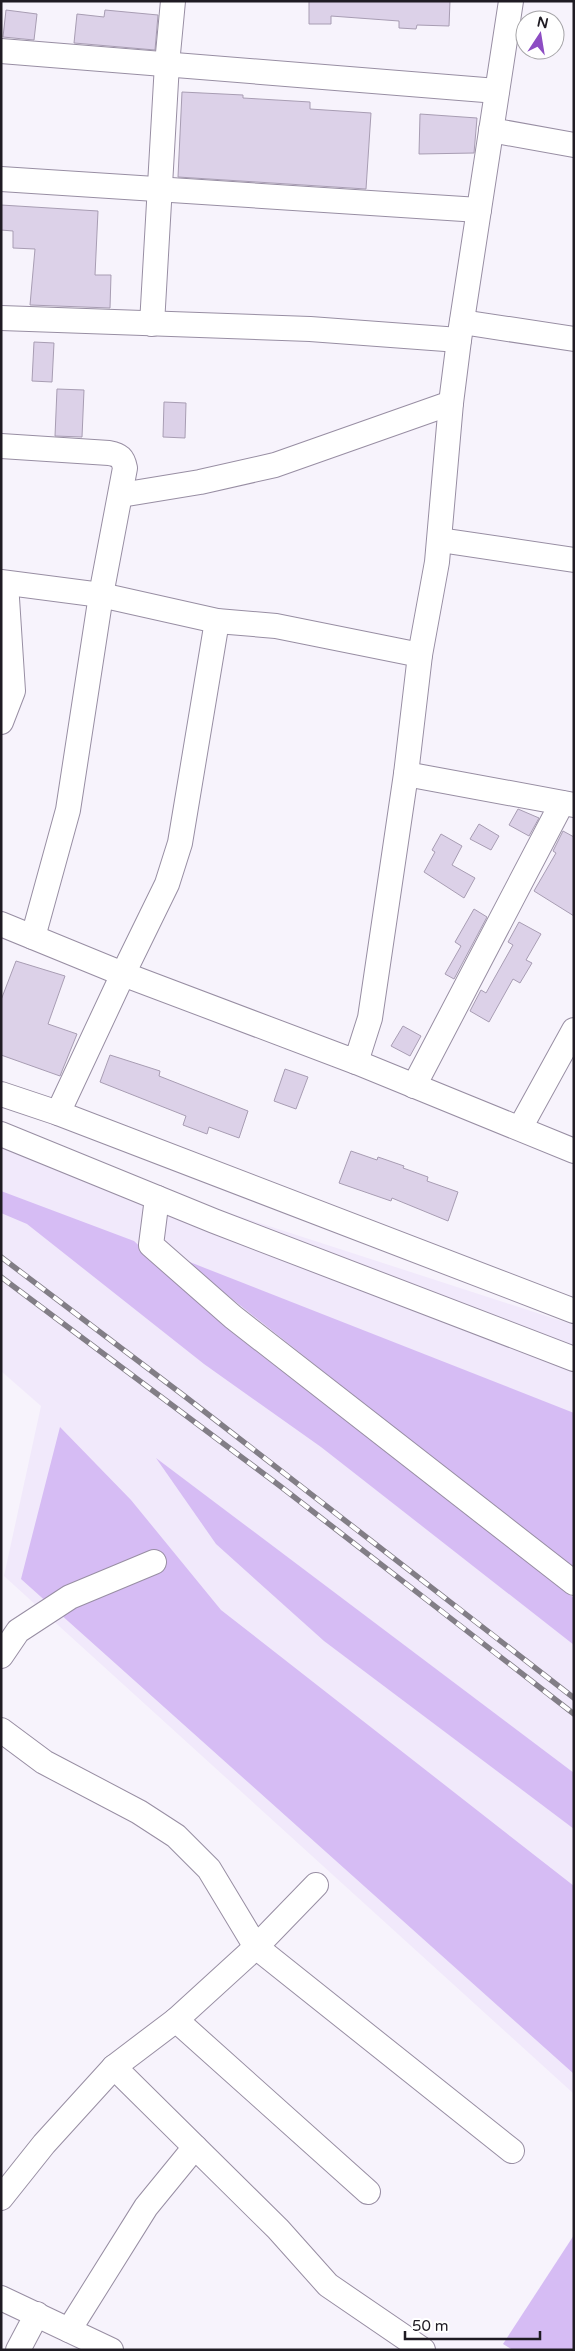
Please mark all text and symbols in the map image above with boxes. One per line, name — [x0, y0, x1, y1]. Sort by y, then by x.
north arrow — [515, 10, 565, 60]
text: N — [535, 13, 550, 32]
scale bar — [405, 2308, 540, 2340]
text: 50 m — [412, 2317, 449, 2335]

